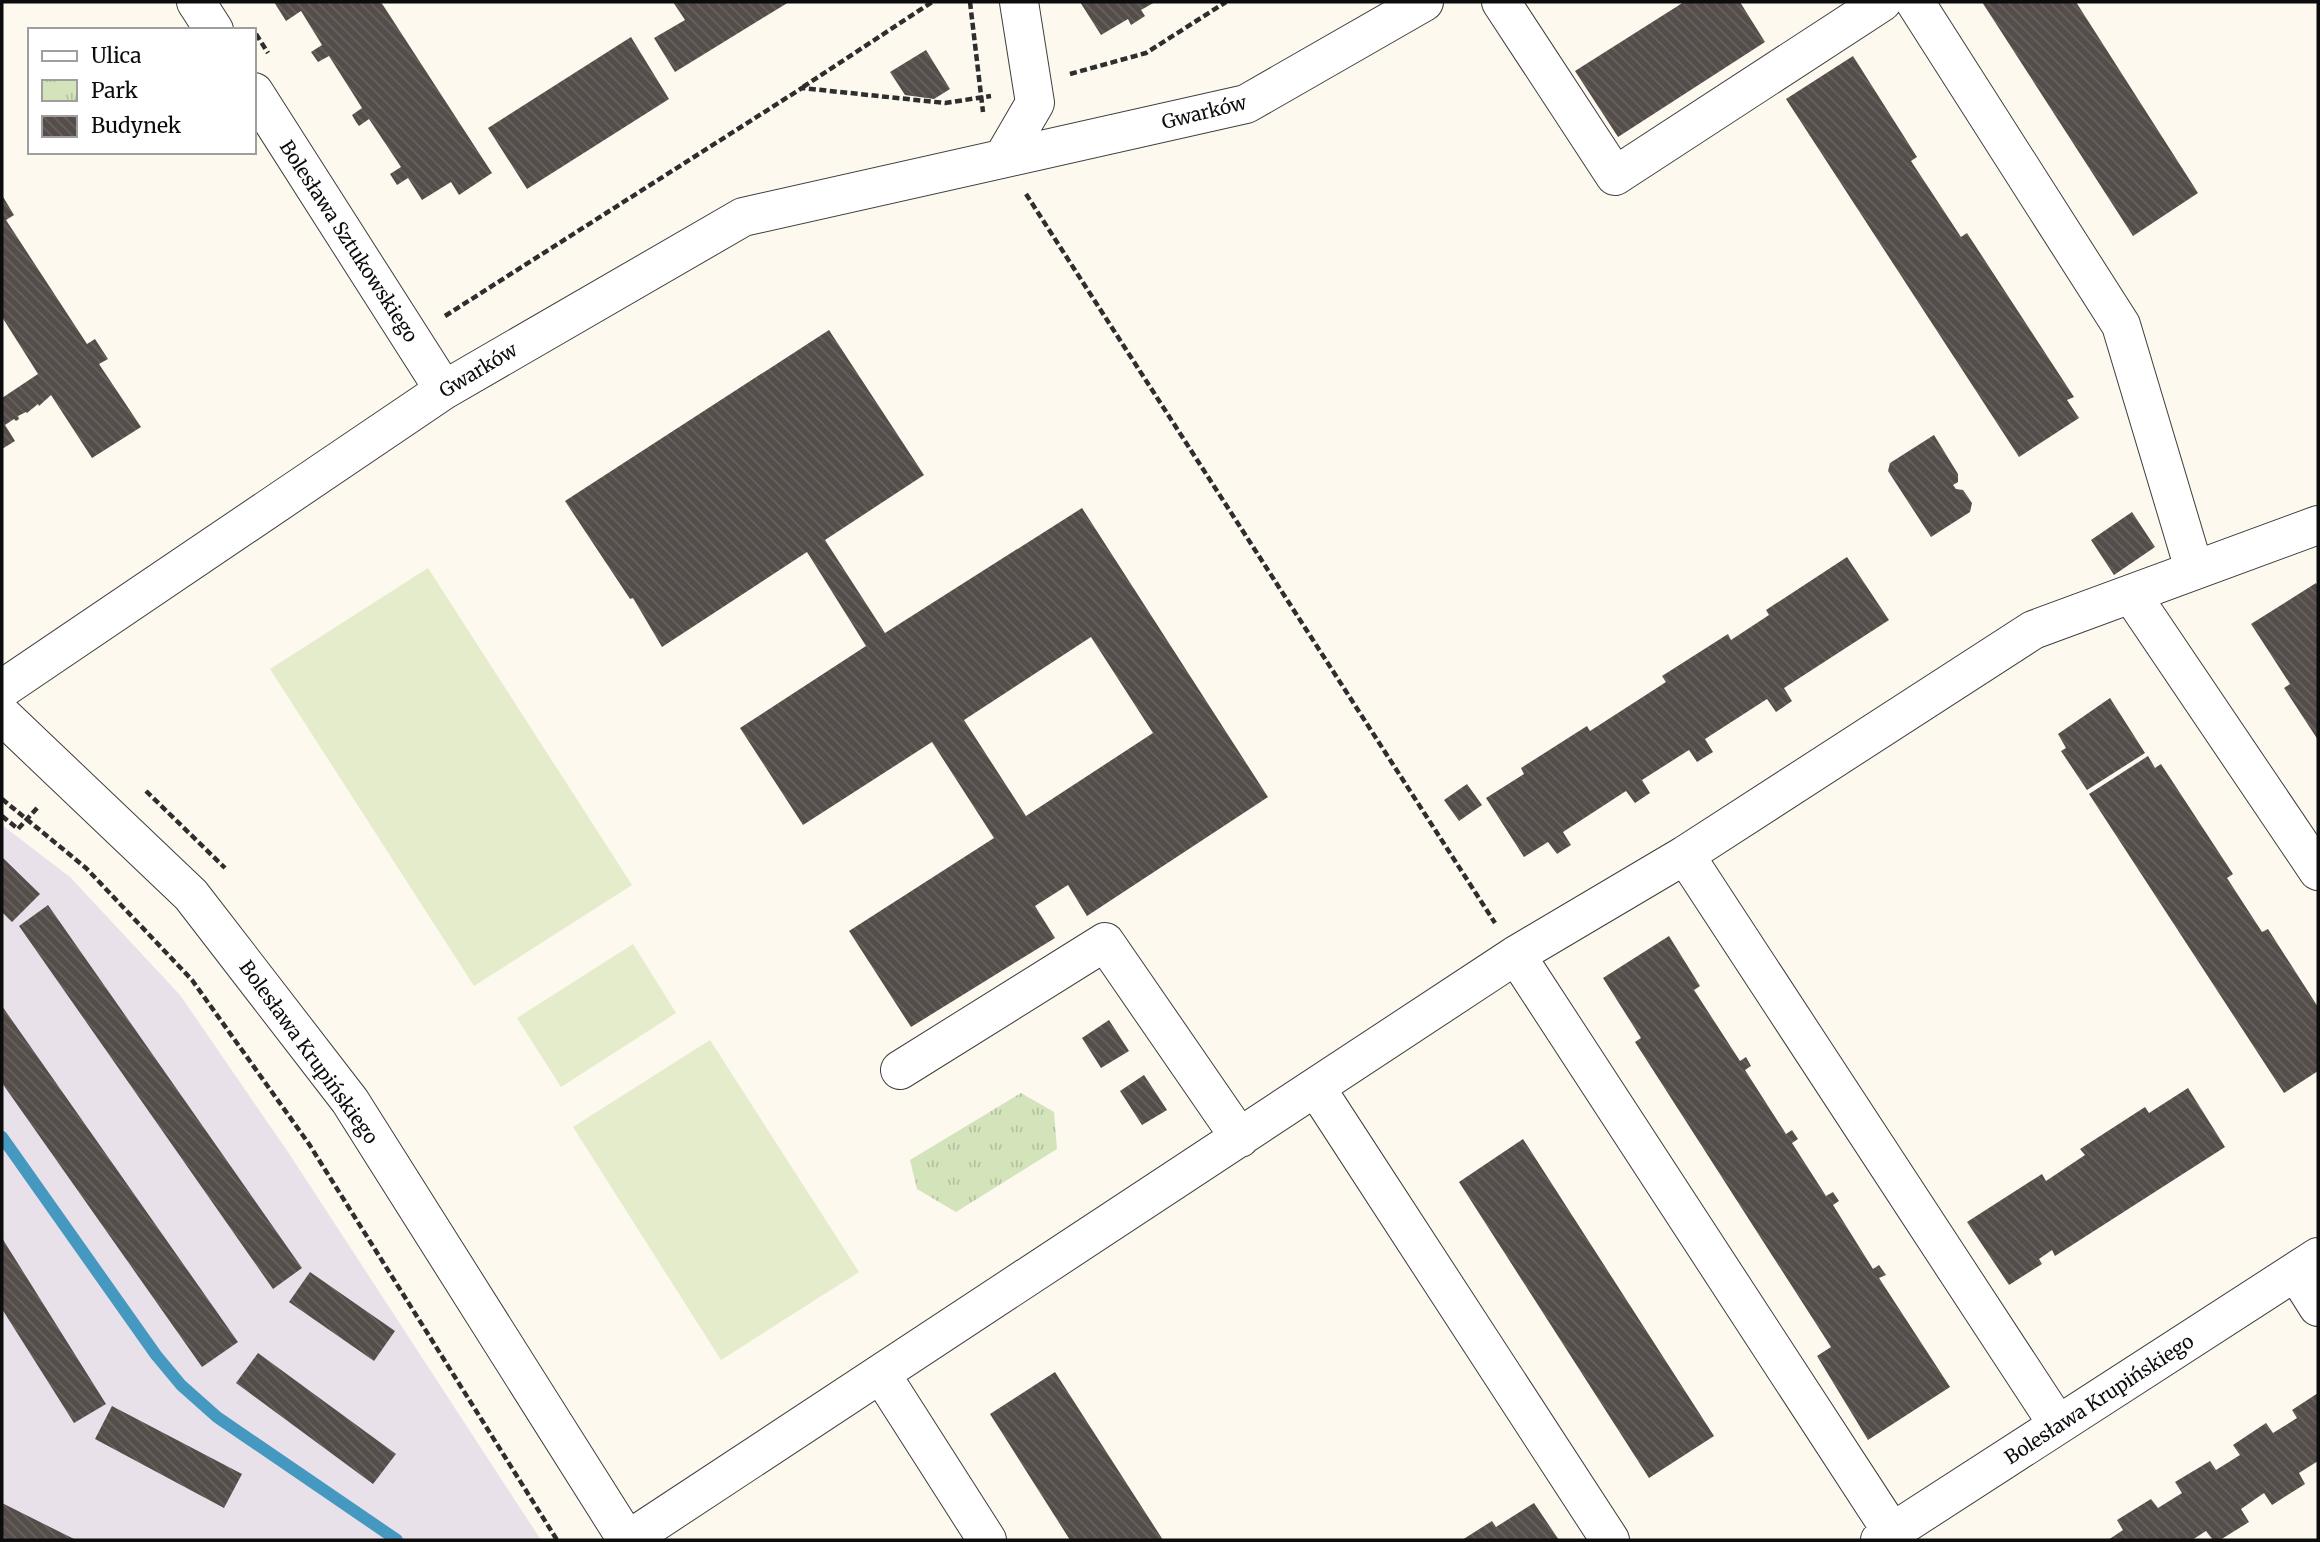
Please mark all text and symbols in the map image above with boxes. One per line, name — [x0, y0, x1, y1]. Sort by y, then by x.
legend — [28, 28, 256, 154]
text: Ulica — [91, 42, 141, 69]
text: Park — [91, 77, 138, 104]
street label: Gwarków — [1159, 90, 1250, 134]
text: Budynek — [91, 112, 182, 139]
street label: Bolesława Sztukowskiego — [275, 136, 423, 346]
street label: Gwarków — [435, 337, 522, 403]
street label: Bolesława Krupińskiego — [234, 956, 384, 1148]
street label: Bolesława Krupińskiego — [2000, 1329, 2198, 1469]

